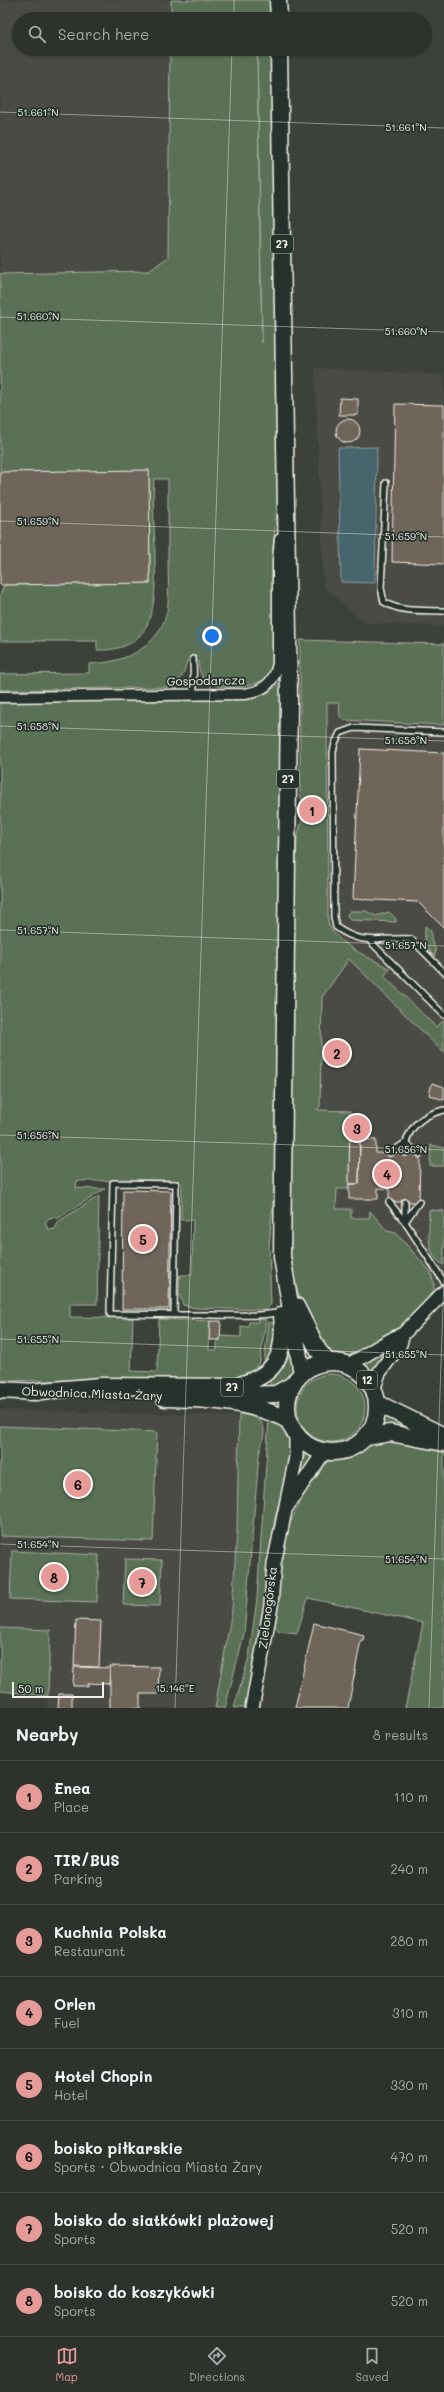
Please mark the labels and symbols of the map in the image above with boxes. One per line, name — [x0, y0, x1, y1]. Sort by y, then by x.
text: 51.661°N — [17, 105, 59, 119]
text: 51.661°N — [385, 120, 427, 134]
road number: 27 — [271, 235, 293, 253]
text: 51.660°N — [17, 309, 59, 323]
text: 51.660°N — [385, 324, 427, 338]
text: 51.659°N — [17, 514, 59, 528]
text: 51.659°N — [385, 529, 427, 543]
your location — [202, 626, 222, 646]
street label: Gospodarcza — [167, 671, 245, 689]
text: 51.658°N — [17, 719, 59, 733]
text: 51.658°N — [385, 733, 427, 747]
road number: 27 — [277, 770, 299, 788]
pin: 1 — [299, 795, 325, 825]
text: 51.657°N — [17, 923, 59, 937]
text: 51.657°N — [385, 938, 427, 952]
pin: 2 — [324, 1038, 350, 1068]
pin: 3 — [344, 1113, 370, 1143]
text: 51.656°N — [17, 1128, 59, 1142]
text: 51.656°N — [385, 1142, 427, 1156]
pin: 4 — [374, 1159, 400, 1189]
pin: 5 — [130, 1224, 156, 1254]
text: 51.655°N — [17, 1332, 59, 1346]
text: 51.655°N — [385, 1347, 427, 1361]
road number: 12 — [357, 1371, 377, 1389]
road number: 27 — [221, 1378, 243, 1396]
street label: Obwodnica Miasta Żary — [21, 1383, 163, 1403]
pin: 6 — [65, 1469, 91, 1499]
text: 51.654°N — [17, 1537, 59, 1551]
text: 51.654°N — [385, 1552, 427, 1566]
pin: 8 — [41, 1562, 67, 1592]
street label: Zielonogórska — [254, 1566, 280, 1650]
pin: 7 — [129, 1567, 155, 1597]
scale bar — [12, 1680, 104, 1699]
text: 15.146°E — [155, 1681, 195, 1695]

